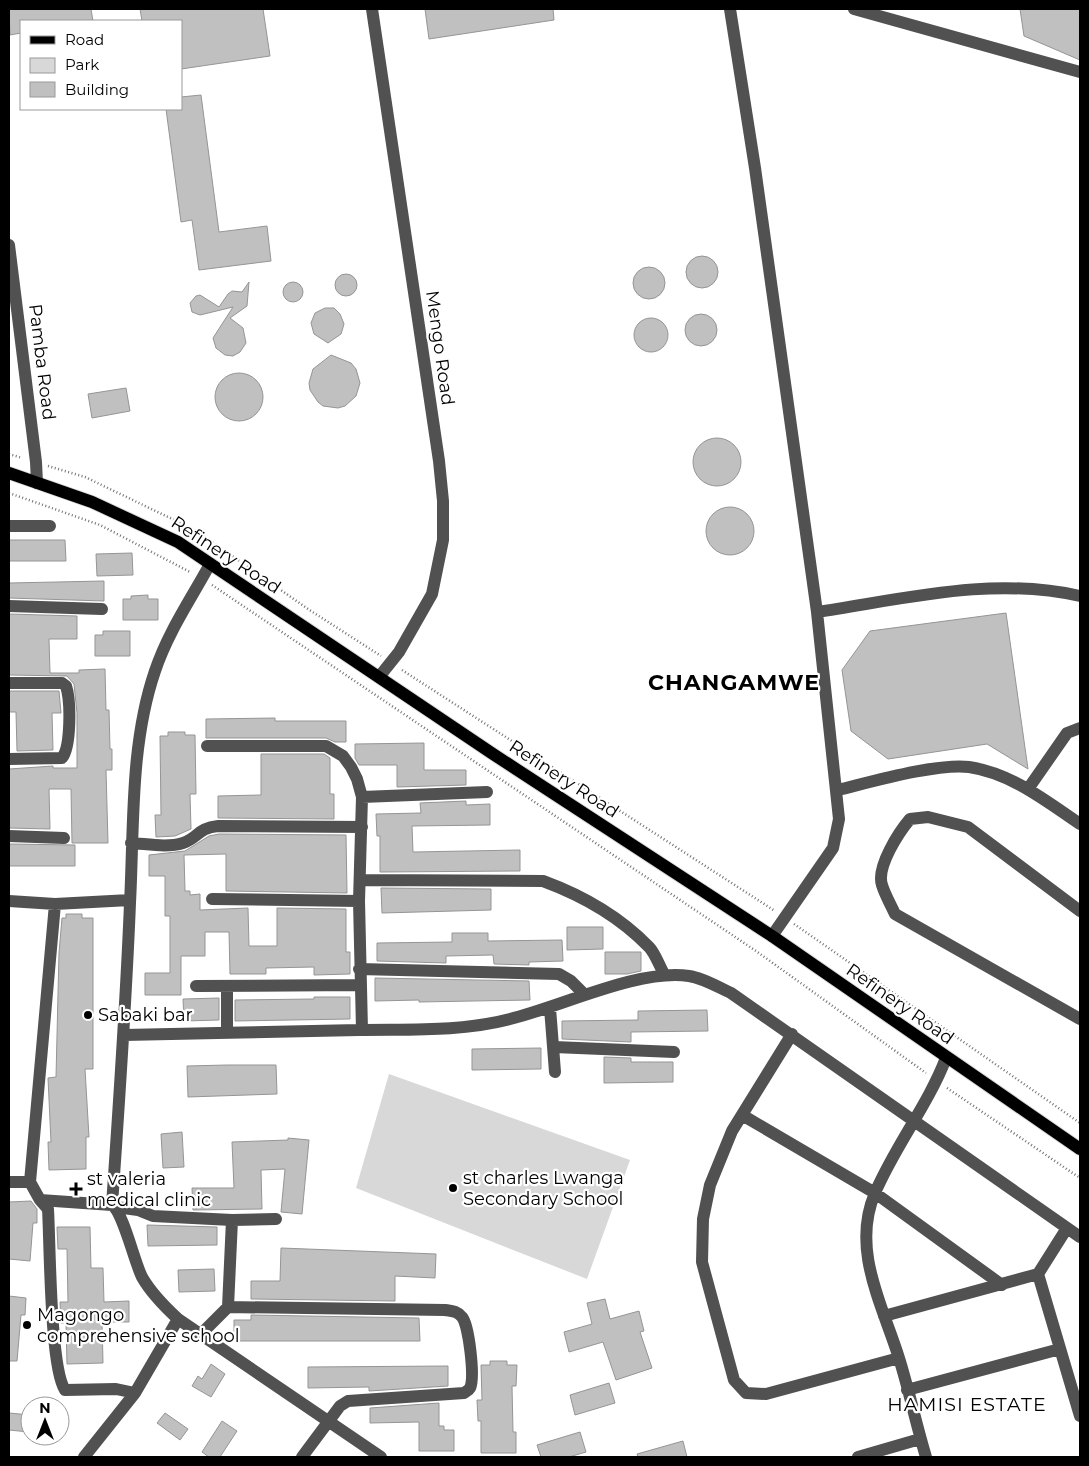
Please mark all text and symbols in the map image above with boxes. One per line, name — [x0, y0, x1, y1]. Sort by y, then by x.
legend — [20, 20, 182, 110]
text: Road — [65, 30, 104, 49]
text: Park — [65, 55, 99, 74]
text: Building — [65, 80, 129, 99]
street label: Mengo Road — [421, 289, 459, 407]
street label: Pamba Road — [24, 303, 60, 421]
street label: Refinery Road — [167, 511, 285, 599]
district label: CHANGAMWE — [648, 669, 820, 696]
street label: Refinery Road — [505, 735, 623, 823]
street label: Refinery Road — [842, 959, 958, 1049]
place label: Sabaki bar — [98, 1004, 193, 1026]
marker: Sabaki bar — [82, 1009, 94, 1021]
place label: st charles Lwanga Secondary School — [463, 1167, 624, 1210]
place label: st valeria medical clinic — [87, 1168, 211, 1211]
marker: st valeria medical clinic — [69, 1182, 83, 1196]
marker: st charles Lwanga Secondary School — [447, 1182, 459, 1194]
place label: Magongo comprehensive school — [37, 1304, 240, 1347]
marker: Magongo comprehensive school — [21, 1319, 33, 1331]
district label: HAMISI ESTATE — [887, 1393, 1047, 1416]
north arrow — [20, 1396, 70, 1446]
text: N — [39, 1399, 51, 1417]

